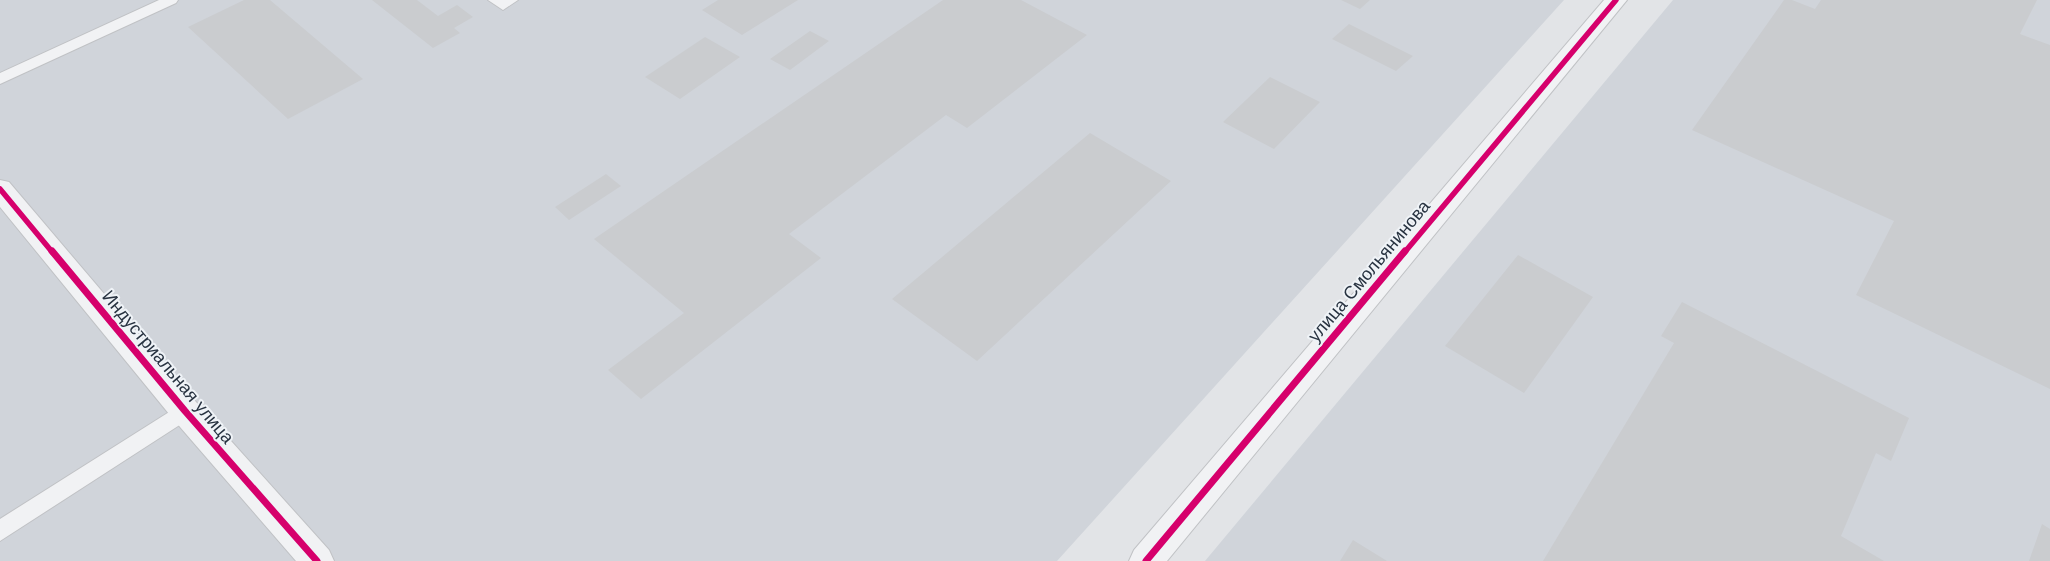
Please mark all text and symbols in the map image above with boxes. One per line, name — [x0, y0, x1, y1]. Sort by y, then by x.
street label: улица Смольянинова — [1304, 195, 1435, 346]
street label: Индустриальная улица — [98, 286, 239, 448]

